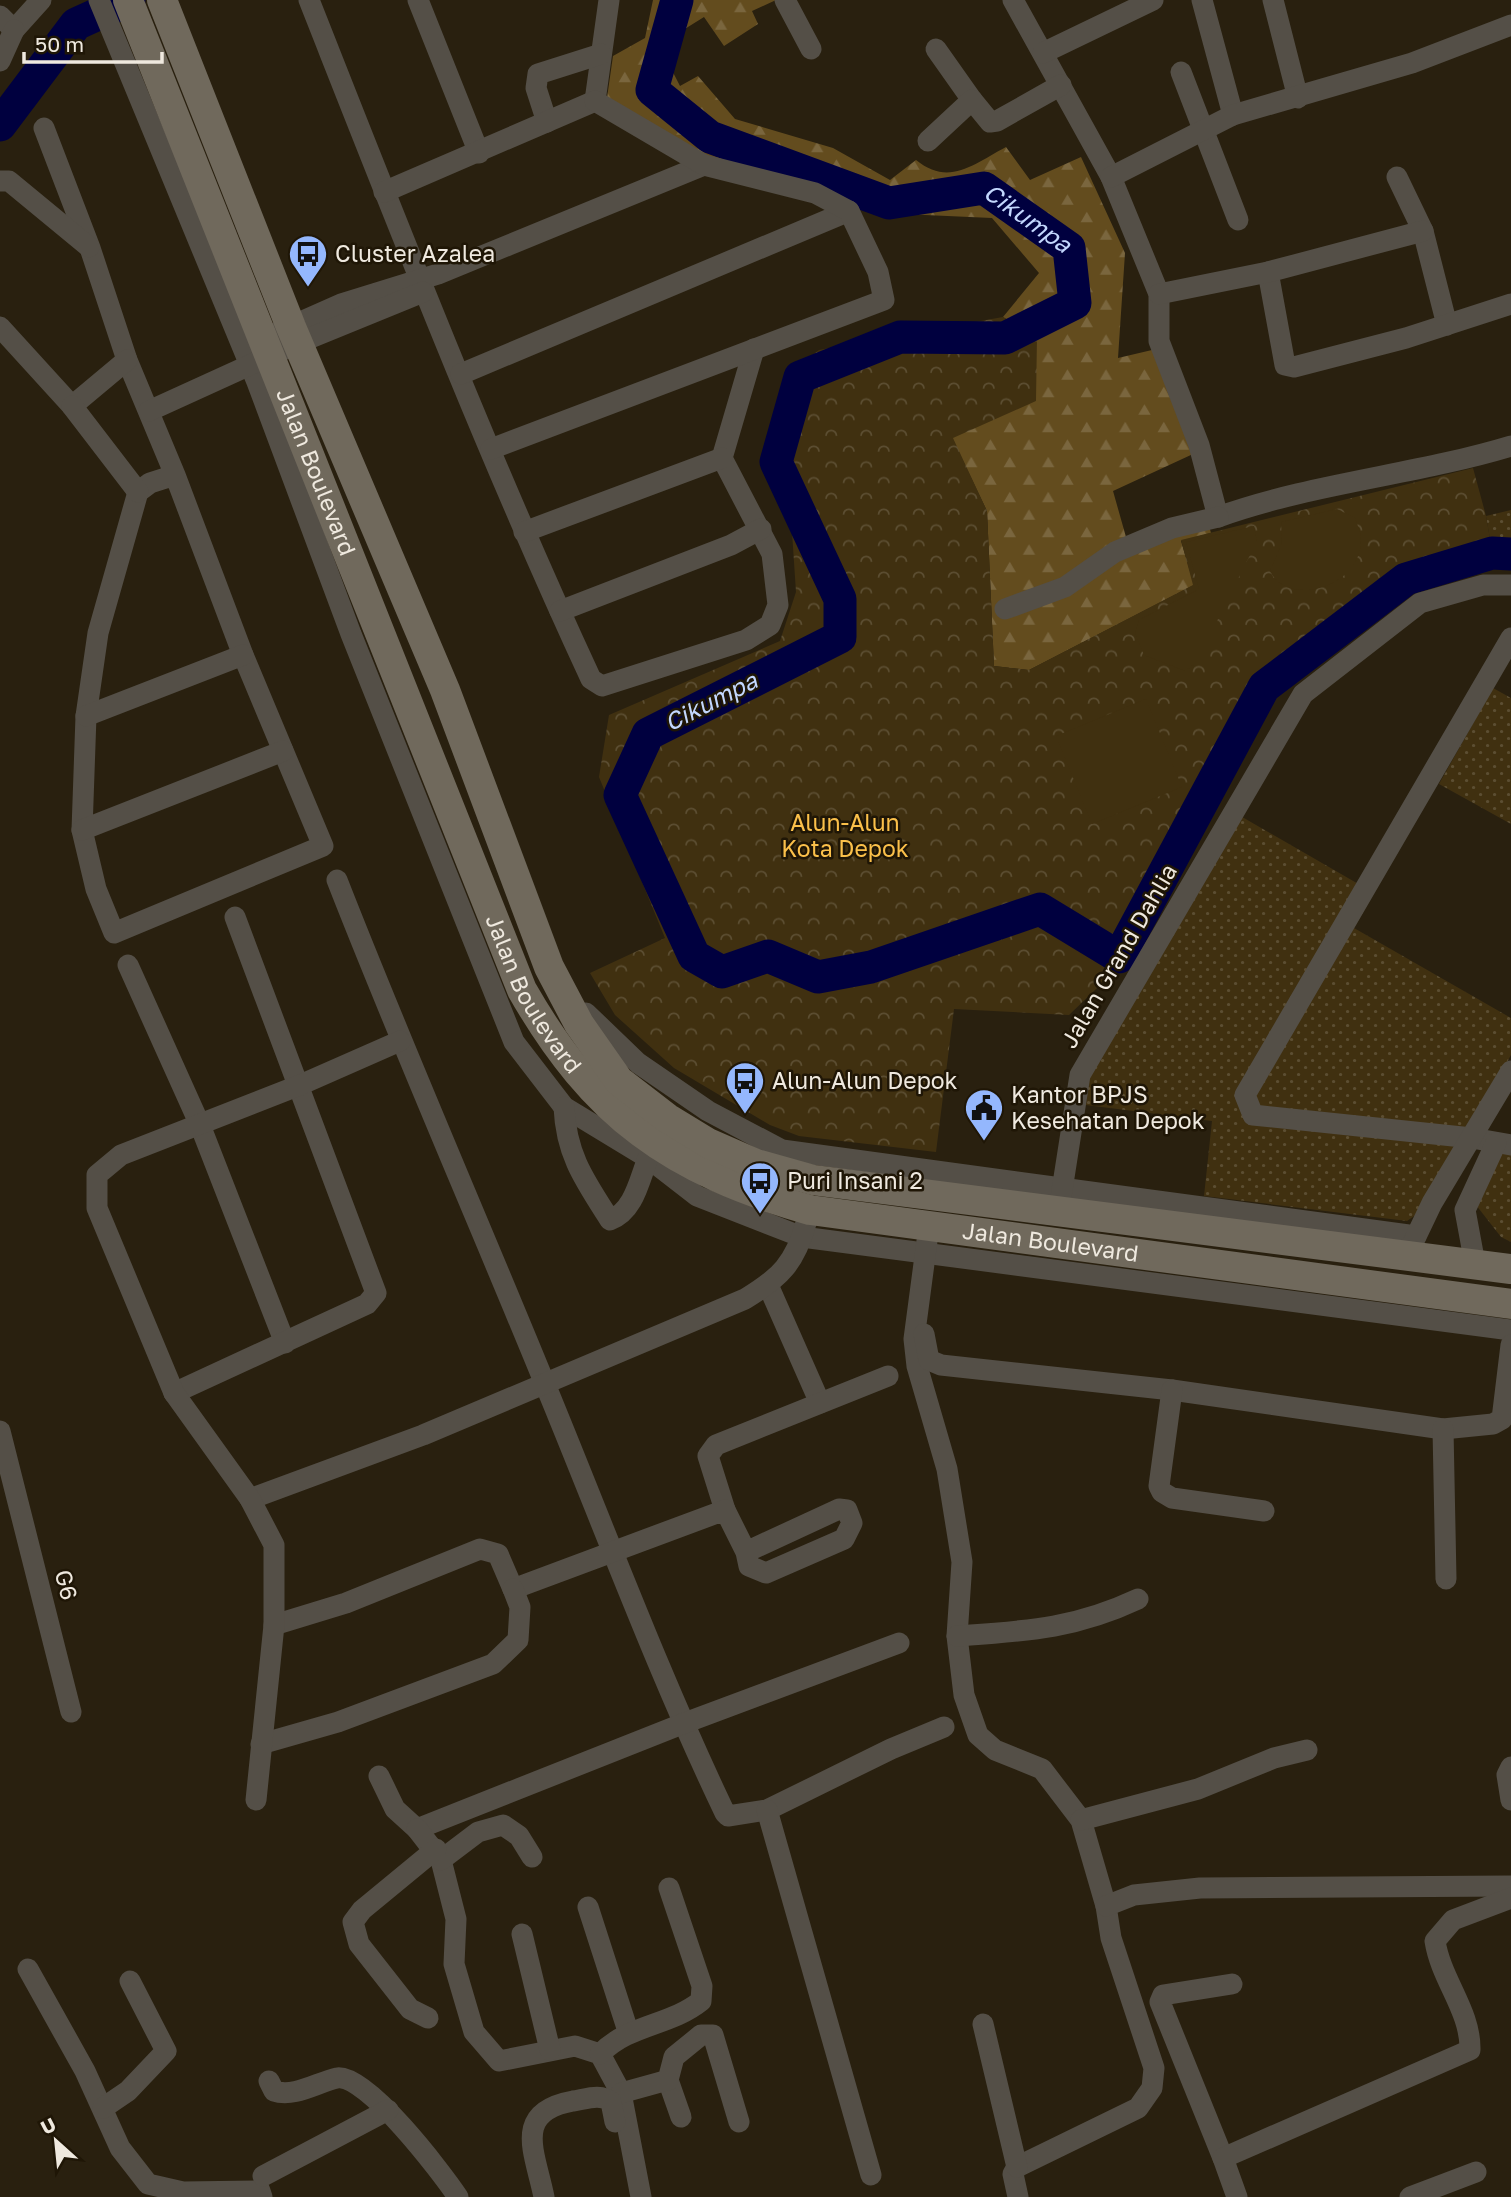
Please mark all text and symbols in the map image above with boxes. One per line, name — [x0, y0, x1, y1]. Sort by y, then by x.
scale bar — [24, 21, 163, 65]
text: 50 m — [35, 31, 84, 57]
water label: Cikumpa — [979, 177, 1079, 259]
bus stop icon: Cluster Azalea — [287, 233, 329, 288]
place label: Cluster Azalea — [335, 239, 495, 267]
street label: Jalan Boulevard — [271, 384, 363, 559]
water label: Cikumpa — [659, 664, 763, 736]
park label: Alun-Alun Kota Depok — [781, 808, 909, 862]
street label: Jalan Grand Dahlia — [1054, 859, 1182, 1052]
street label: Jalan Boulevard — [480, 910, 588, 1079]
bus stop icon: Alun-Alun Depok — [724, 1060, 766, 1115]
place label: Alun-Alun Depok — [772, 1066, 958, 1094]
place label: Kantor BPJS Kesehatan Depok — [1011, 1080, 1205, 1134]
public building icon: Kantor BPJS Kesehatan Depok — [963, 1087, 1005, 1142]
bus stop icon: Puri Insani 2 — [739, 1160, 781, 1215]
place label: Puri Insani 2 — [787, 1166, 923, 1194]
street label: Jalan Boulevard — [961, 1216, 1140, 1267]
street label: G6 — [50, 1567, 84, 1603]
north arrow — [21, 2106, 91, 2176]
text: U — [37, 2112, 59, 2139]

